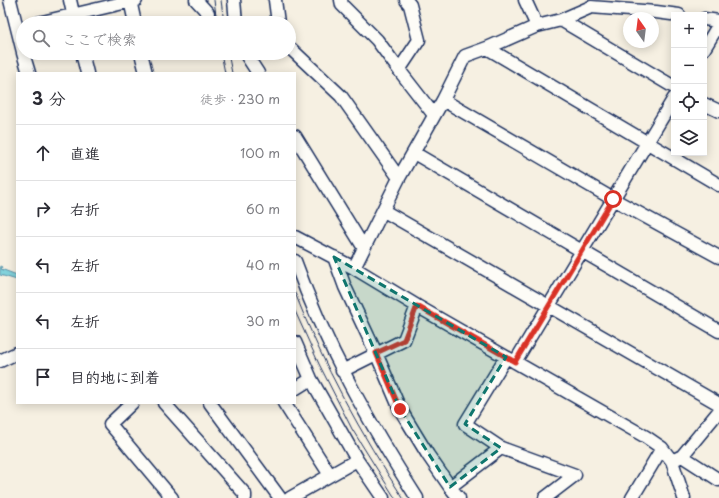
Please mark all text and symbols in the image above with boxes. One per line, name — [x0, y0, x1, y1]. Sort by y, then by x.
north arrow — [623, 12, 659, 48]
map controls — [671, 12, 707, 156]
button: + — [671, 12, 707, 48]
search box — [16, 16, 296, 60]
icon: search — [30, 27, 52, 49]
text: ここで検索 — [62, 27, 137, 50]
button: − — [671, 48, 707, 84]
button: locate — [671, 84, 707, 120]
text: 3 分 — [32, 85, 66, 111]
text: 徒歩 · 230 m — [200, 89, 280, 108]
button: layers — [671, 120, 707, 156]
text: 直進 — [70, 141, 100, 164]
icon: ahead — [32, 142, 54, 164]
text: 100 m — [240, 143, 280, 162]
route start — [604, 190, 622, 208]
text: 右折 — [70, 197, 100, 220]
icon: right — [32, 198, 54, 220]
text: 60 m — [246, 199, 280, 218]
text: 左折 — [70, 253, 100, 276]
icon: left — [32, 254, 54, 276]
text: 40 m — [246, 255, 280, 274]
text: 左折 — [70, 309, 100, 332]
icon: left — [32, 310, 54, 332]
text: 30 m — [246, 311, 280, 330]
text: 目的地に到着 — [70, 365, 160, 388]
icon: arrive — [32, 366, 54, 388]
route end — [391, 400, 409, 418]

